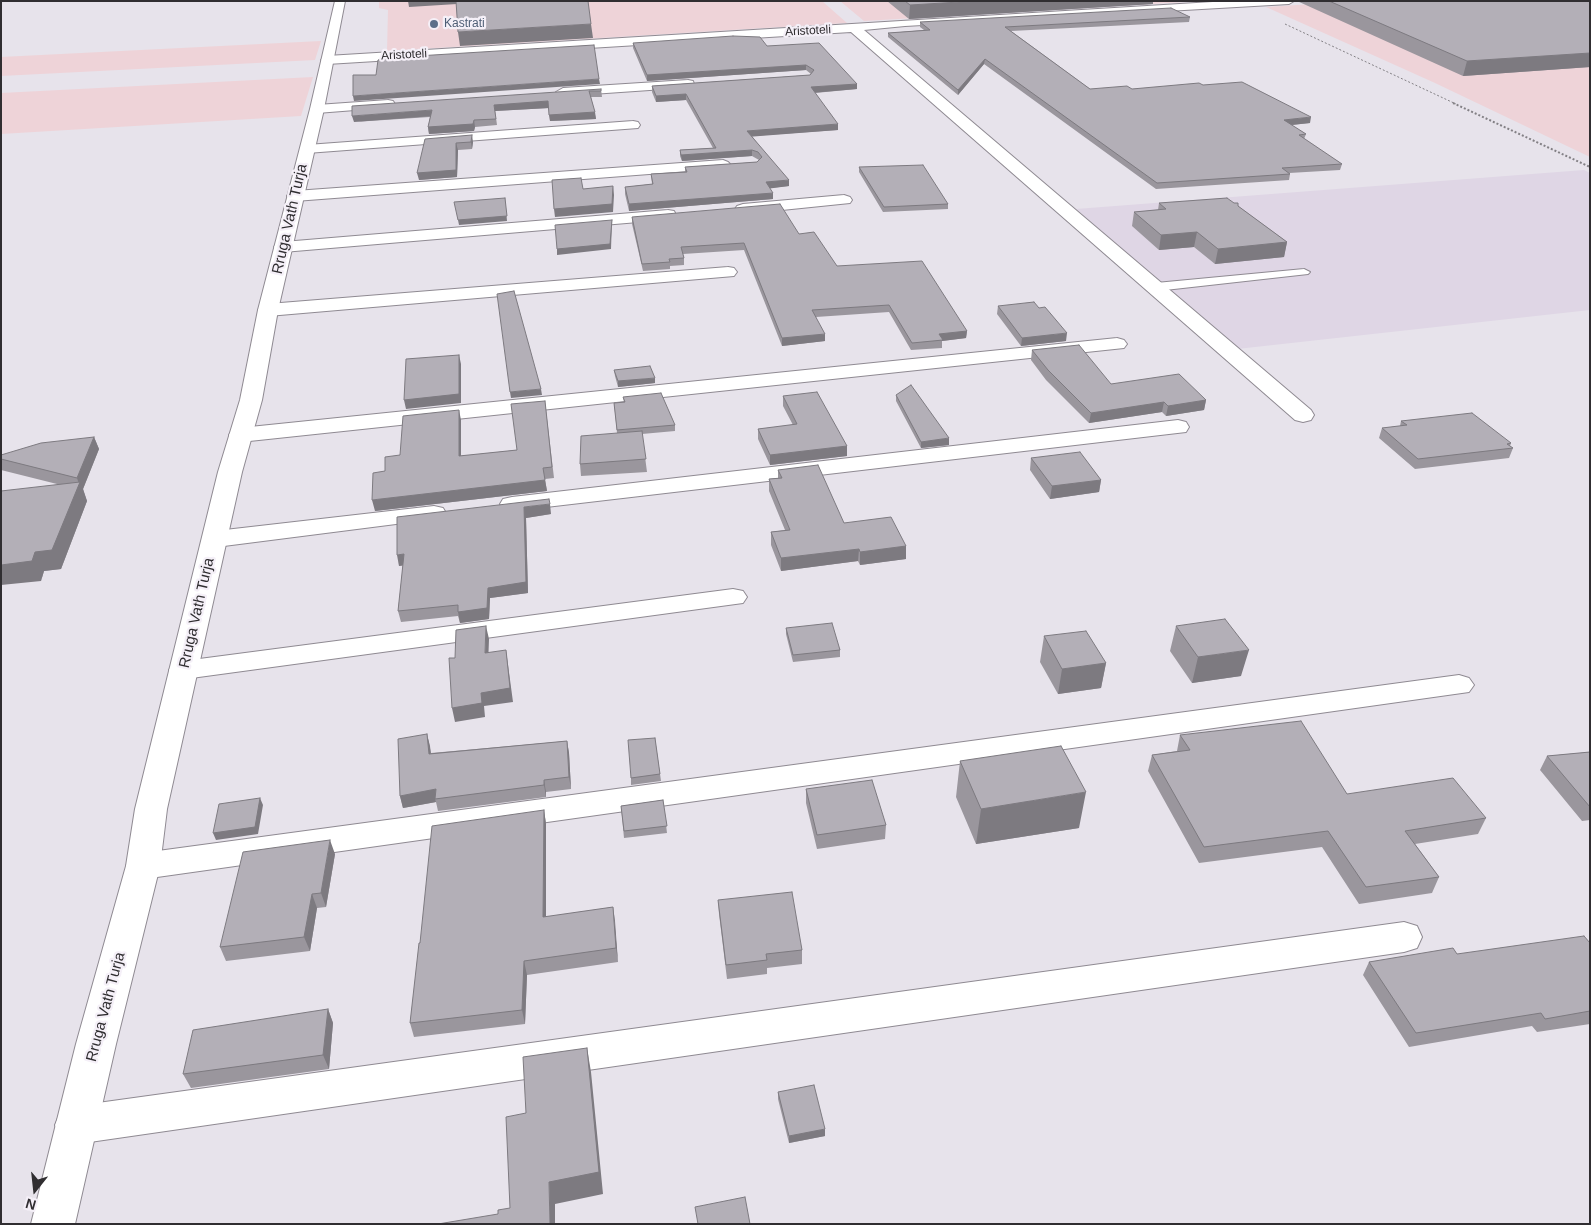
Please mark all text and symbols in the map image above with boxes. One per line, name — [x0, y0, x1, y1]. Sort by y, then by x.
place label: Kastrati — [444, 17, 485, 31]
marker: Kastrati — [428, 18, 440, 30]
street label: Aristoteli — [785, 23, 831, 39]
street label: Aristoteli — [381, 47, 427, 63]
street label: Rruga Vath Turja — [269, 162, 311, 276]
street label: Rruga Vath Turja — [176, 556, 218, 670]
street label: Rruga Vath Turja — [83, 950, 129, 1064]
north arrow — [10, 1165, 60, 1215]
text: N — [24, 1195, 38, 1214]

